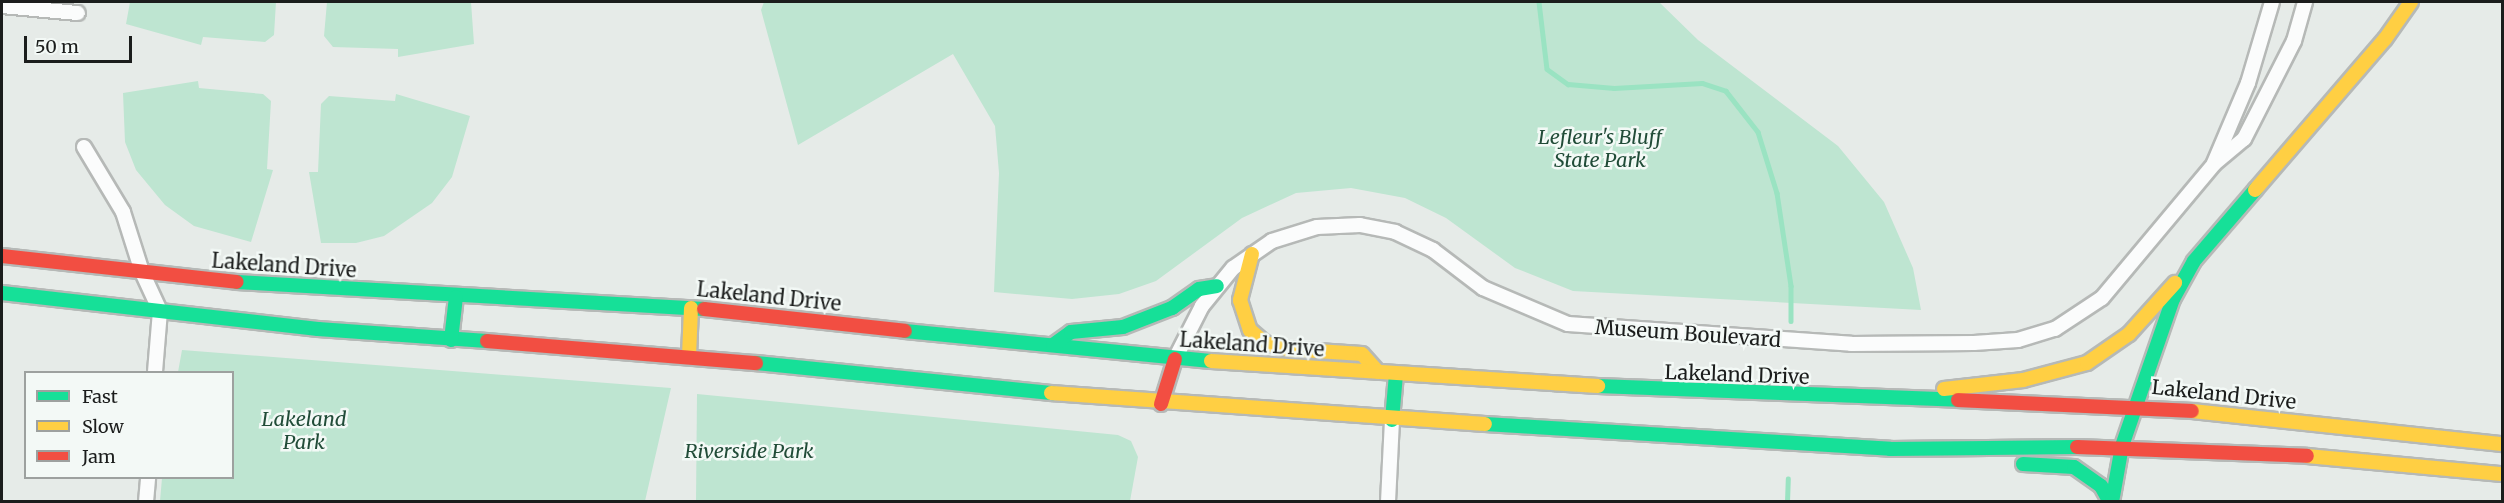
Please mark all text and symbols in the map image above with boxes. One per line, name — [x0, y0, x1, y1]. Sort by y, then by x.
scale bar — [27, 24, 135, 62]
text: 50 m — [35, 35, 79, 58]
park label: Lefleur's Bluff State Park — [1538, 124, 1662, 171]
street label: Lakeland Drive — [211, 248, 357, 282]
street label: Lakeland Drive — [696, 276, 842, 316]
street label: Museum Boulevard — [1594, 315, 1782, 351]
street label: Lakeland Drive — [1179, 327, 1325, 361]
street label: Lakeland Drive — [1664, 359, 1810, 389]
legend — [24, 371, 234, 479]
street label: Lakeland Drive — [2151, 374, 2297, 414]
text: Fast — [82, 385, 118, 408]
park label: Lakeland Park — [262, 407, 346, 454]
text: Slow — [82, 415, 124, 438]
park label: Riverside Park — [684, 438, 814, 462]
text: Jam — [82, 445, 116, 468]

